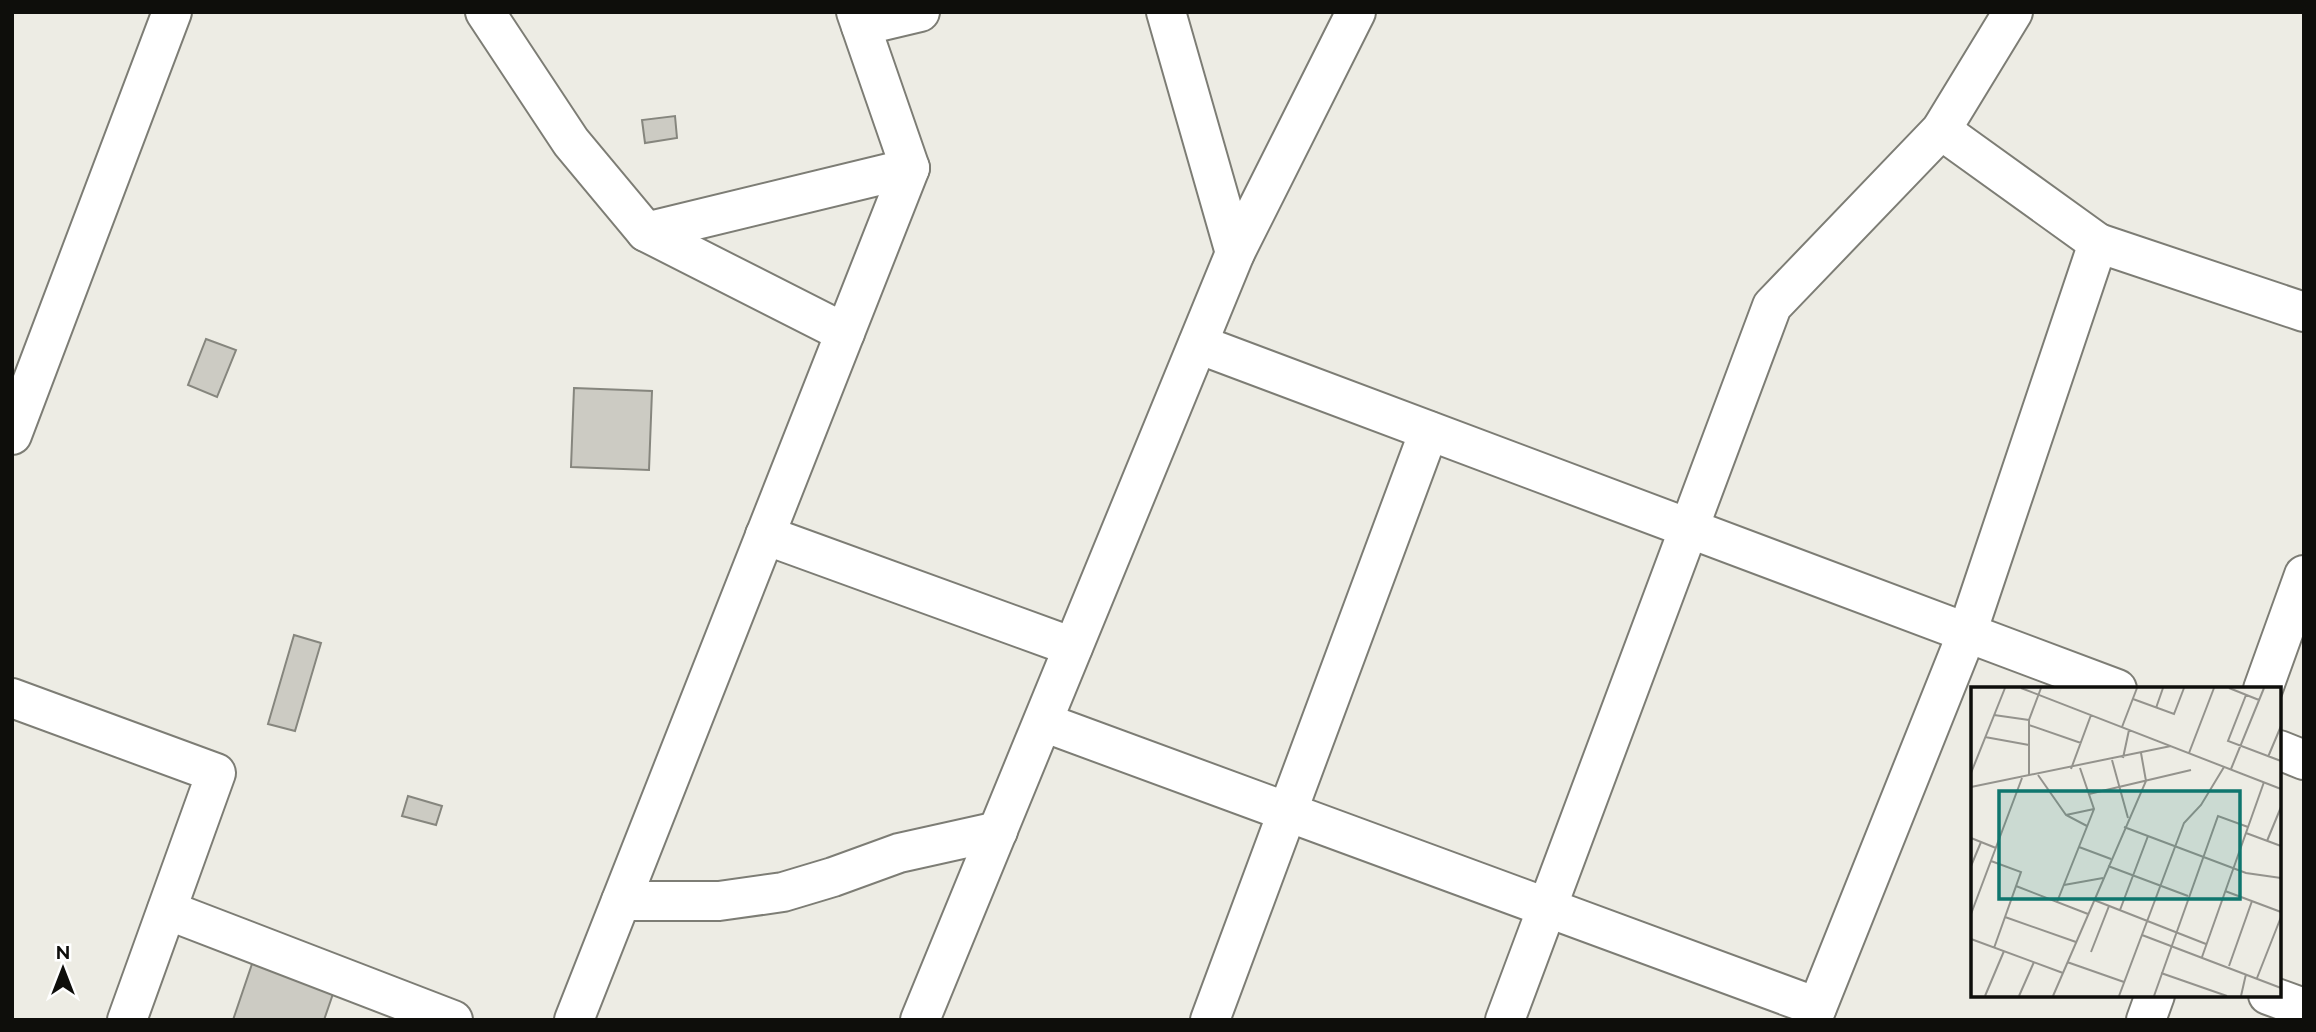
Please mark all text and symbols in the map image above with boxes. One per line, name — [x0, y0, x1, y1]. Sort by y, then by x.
inset map — [1971, 687, 2281, 997]
north arrow — [28, 934, 98, 1004]
text: N — [56, 941, 70, 963]

